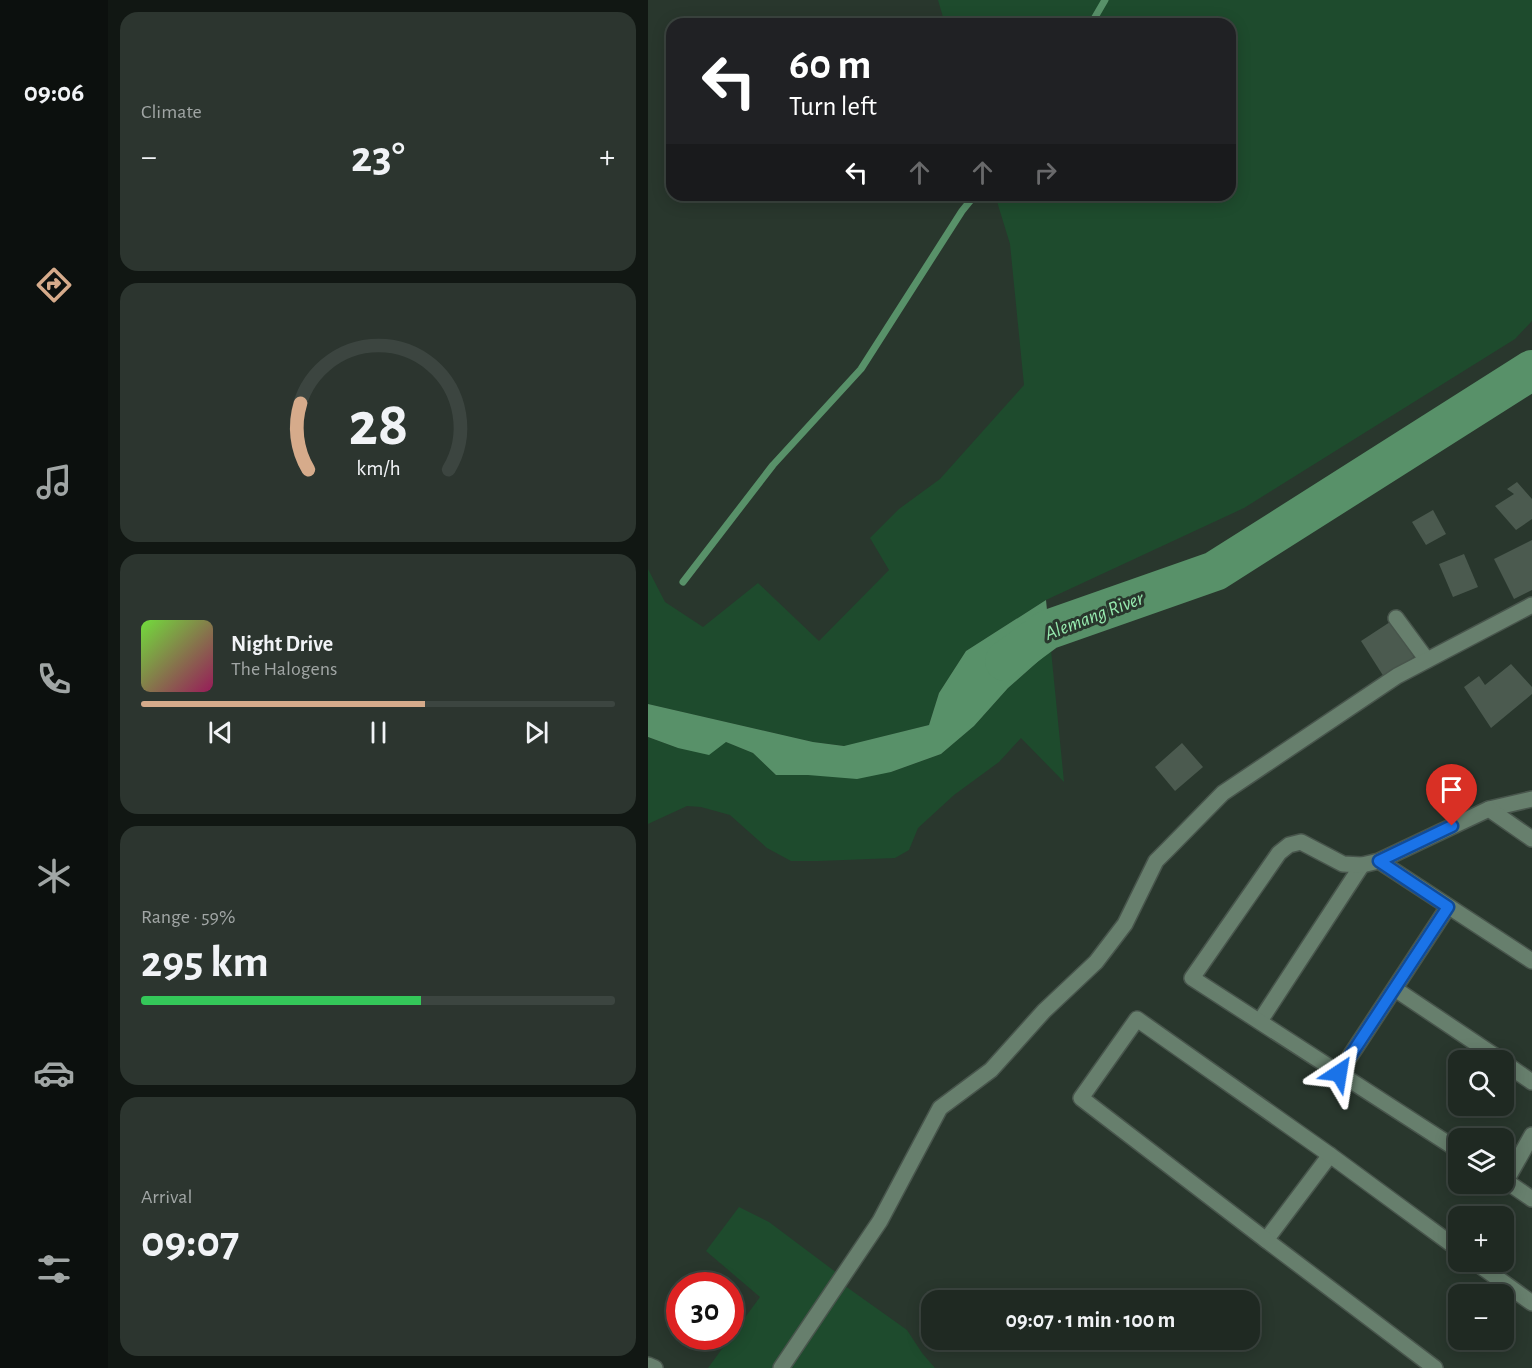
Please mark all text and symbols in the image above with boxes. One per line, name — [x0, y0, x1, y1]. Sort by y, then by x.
icon: left — [690, 42, 768, 120]
text: 60 m — [789, 44, 871, 86]
text: 09:06 — [24, 79, 84, 106]
text: Turn left — [789, 93, 877, 120]
text: Climate — [141, 102, 202, 122]
text: 23° — [351, 135, 405, 180]
text: − — [141, 141, 157, 174]
text: + — [599, 141, 615, 174]
icon: left — [840, 156, 873, 189]
icon: ahead — [903, 156, 936, 189]
icon: ahead — [966, 156, 999, 189]
icon: right — [1029, 156, 1062, 189]
icon: directions — [33, 264, 75, 306]
text: 28 — [348, 394, 408, 456]
text: km/h — [356, 458, 400, 479]
icon: music — [33, 461, 75, 503]
water label: Alemang River — [1041, 588, 1147, 644]
text: Night Drive — [231, 633, 333, 655]
icon: phone — [33, 658, 75, 700]
text: The Halogens — [231, 659, 337, 679]
icon: previous — [204, 716, 237, 749]
icon: pause — [362, 716, 395, 749]
icon: next — [520, 716, 553, 749]
pin — [1426, 764, 1477, 826]
icon: arrive — [1435, 773, 1468, 806]
icon: climate — [33, 855, 75, 897]
text: Range · 59% — [141, 907, 235, 927]
text: 295 km — [141, 940, 269, 985]
position arrow — [1307, 1041, 1371, 1105]
map controls — [1448, 1050, 1514, 1350]
button: search — [1448, 1050, 1514, 1116]
icon: car — [33, 1052, 75, 1094]
button: layers — [1448, 1128, 1514, 1194]
text: Arrival — [141, 1187, 192, 1207]
button: + — [1448, 1206, 1514, 1272]
text: 09:07 — [141, 1220, 239, 1265]
icon: filters — [33, 1248, 75, 1290]
speed limit sign: 30 — [666, 1272, 744, 1350]
button: − — [1448, 1284, 1514, 1350]
text: 09:07 · 1 min · 100 m — [1006, 1309, 1175, 1331]

